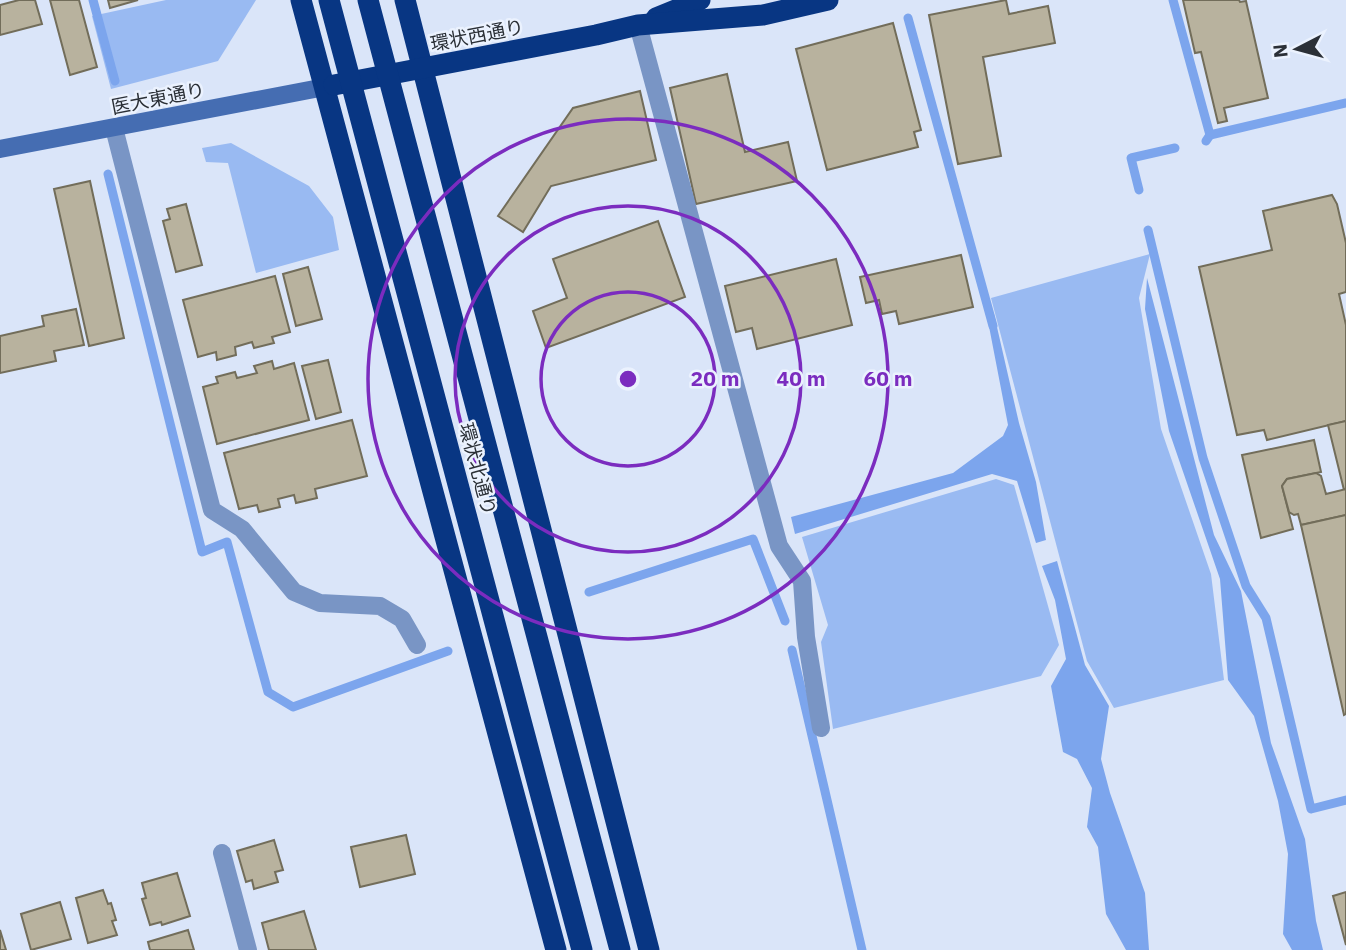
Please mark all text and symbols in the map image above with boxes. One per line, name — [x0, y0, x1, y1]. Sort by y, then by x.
street label: 環状西通り — [428, 14, 526, 56]
north arrow — [1262, 14, 1332, 84]
text: N — [1267, 43, 1293, 59]
street label: 医大東通り — [109, 77, 207, 119]
text: 20 m — [691, 364, 739, 392]
text: 40 m — [777, 364, 825, 392]
text: 60 m — [864, 364, 912, 392]
centre of rings — [616, 367, 640, 391]
street label: 環状北通り — [454, 420, 502, 518]

